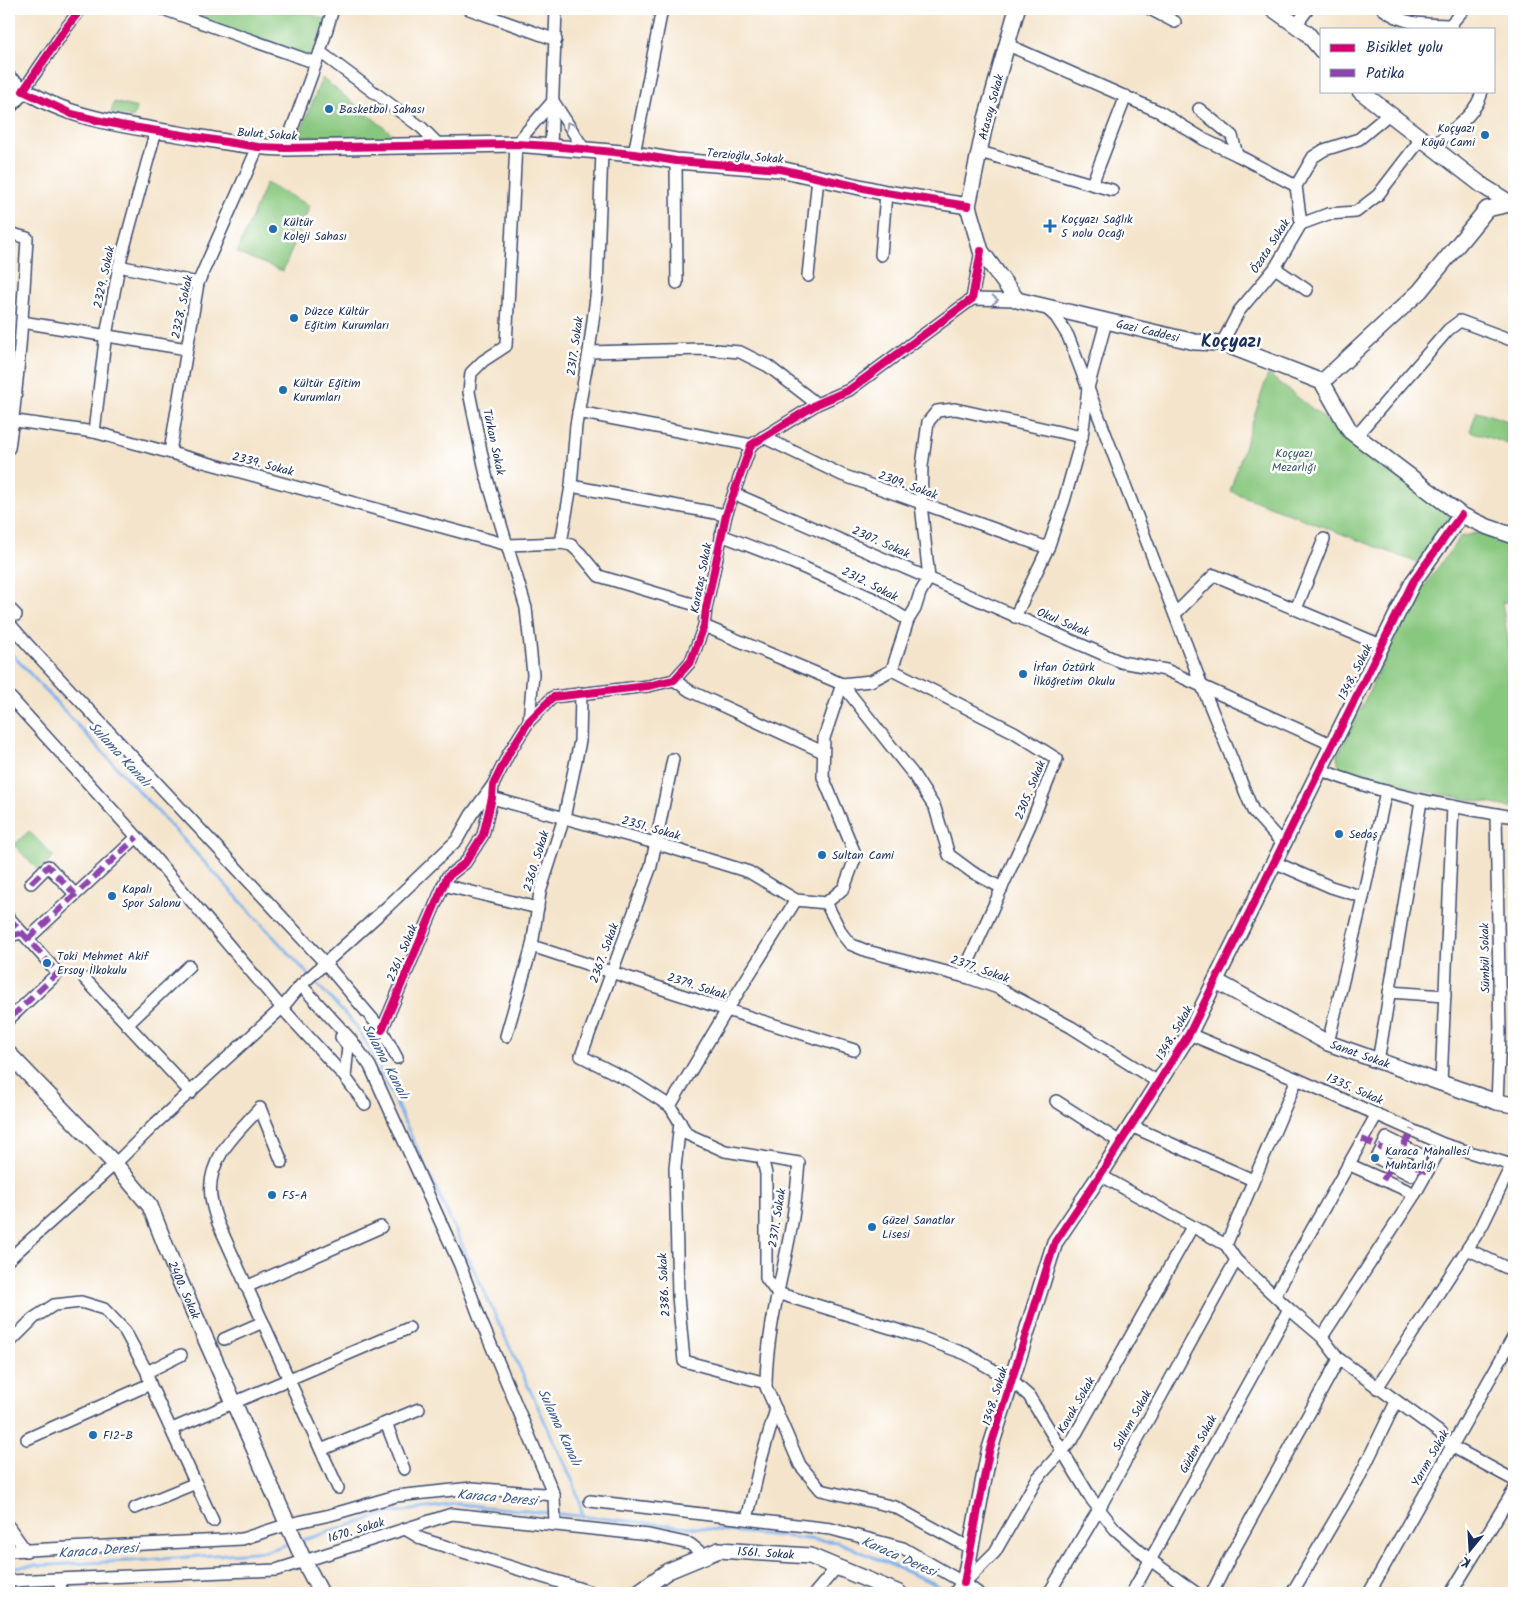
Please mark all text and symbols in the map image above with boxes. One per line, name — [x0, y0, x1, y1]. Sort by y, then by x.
legend — [1320, 28, 1496, 92]
text: Bisiklet yolu — [1366, 36, 1443, 60]
text: Patika — [1366, 62, 1405, 86]
street label: Atasoy Sokak — [974, 72, 1009, 142]
place label: Basketbol Sahası — [339, 100, 425, 119]
marker: Basketbol Sahası — [323, 103, 335, 115]
place label: Koçyazı Köyü Cami — [1421, 119, 1476, 152]
one-way arrow — [565, 122, 575, 131]
street label: Bulut Sokak — [236, 123, 298, 146]
marker: Koçyazı Köyü Cami — [1479, 129, 1491, 141]
street label: Terzioğlu Sokak — [706, 144, 785, 169]
place label: Koçyazı Sağlık 5 nolu Ocağı — [1061, 210, 1133, 243]
place label: Kültür Koleji Sahası — [283, 213, 347, 246]
street label: Özata Sokak — [1246, 215, 1295, 277]
marker: Koçyazı Sağlık 5 nolu Ocağı — [1043, 219, 1057, 233]
marker: Kültür Koleji Sahası — [267, 223, 279, 235]
street label: 2329. Sokak — [89, 244, 120, 310]
street label: 2328. Sokak — [167, 273, 199, 341]
one-way arrow — [991, 295, 999, 305]
place label: Düzce Kültür Eğitim Kurumları — [304, 302, 389, 335]
marker: Düzce Kültür Eğitim Kurumları — [288, 312, 300, 324]
street label: 2317. Sokak — [562, 315, 589, 377]
street label: Gazi Caddesi — [1114, 315, 1182, 348]
district label: Koçyazı — [1201, 328, 1261, 357]
place label: Kültür Eğitim Kurumları — [293, 374, 361, 407]
marker: Kültür Eğitim Kurumları — [277, 384, 289, 396]
street label: Türkan Sokak — [477, 407, 510, 477]
park label: Koçyazı Mezarlığı — [1272, 444, 1316, 477]
street label: 2339. Sokak — [230, 447, 296, 482]
street label: 2309. Sokak — [875, 466, 941, 505]
street label: 2307. Sokak — [849, 521, 913, 564]
street label: Karataş Sokak — [685, 541, 718, 615]
street label: 2312. Sokak — [838, 562, 902, 607]
street label: Okul Sokak — [1034, 603, 1092, 642]
street label: 1348. Sokak — [1333, 640, 1378, 704]
place label: İrfan Öztürk İlköğretim Okulu — [1033, 658, 1115, 691]
marker: İrfan Öztürk İlköğretim Okulu — [1017, 668, 1029, 680]
water label: Sulama Kanalı — [83, 717, 157, 794]
street label: 2305. Sokak — [1010, 757, 1051, 823]
street label: 2351. Sokak — [619, 811, 683, 846]
place label: Sedaş — [1349, 825, 1378, 844]
street label: 2360. Sokak — [518, 828, 555, 894]
marker: Sedaş — [1333, 828, 1345, 840]
place label: Sultan Cami — [832, 846, 895, 865]
marker: Sultan Cami — [816, 849, 828, 861]
place label: Kapalı Spor Salonu — [122, 880, 181, 913]
marker: Kapalı Spor Salonu — [106, 890, 118, 902]
street label: 2367. Sokak — [585, 920, 624, 986]
street label: 2361. Sokak — [382, 921, 423, 985]
street label: Sümbül Sokak — [1475, 922, 1496, 993]
place label: Toki Mehmet Akif Ersoy İlkokulu — [57, 947, 150, 980]
street label: 2377. Sokak — [948, 951, 1012, 989]
marker: Toki Mehmet Akif Ersoy İlkokulu — [41, 957, 53, 969]
street label: 2379. Sokak — [665, 968, 729, 1005]
street label: 1348. Sokak — [1151, 1002, 1198, 1064]
water label: Sulama Kanalı — [356, 1019, 415, 1105]
street label: Sanat Sokak — [1327, 1035, 1393, 1074]
street label: 1335. Sokak — [1323, 1069, 1387, 1111]
place label: Karaca Mahallesi Muhtarlığı — [1385, 1142, 1471, 1175]
marker: Karaca Mahallesi Muhtarlığı — [1369, 1152, 1381, 1164]
place label: F5-A — [282, 1186, 308, 1205]
street label: 2371. Sokak — [763, 1187, 792, 1249]
marker: F5-A — [266, 1189, 278, 1201]
place label: Güzel Sanatlar Lisesi — [882, 1211, 956, 1244]
marker: Güzel Sanatlar Lisesi — [866, 1221, 878, 1233]
street label: 2386. Sokak — [653, 1252, 676, 1317]
street label: 2400. Sokak — [162, 1258, 205, 1323]
street label: 1348. Sokak — [978, 1364, 1014, 1428]
street label: Kavak Sokak — [1053, 1373, 1100, 1437]
water label: Sulama Kanalı — [531, 1385, 587, 1471]
street label: Salkım Sokak — [1108, 1386, 1157, 1454]
street label: Güden Sokak — [1175, 1411, 1223, 1477]
place label: F12-B — [103, 1426, 133, 1445]
street label: Yarım Sokak — [1407, 1426, 1455, 1490]
marker: F12-B — [87, 1429, 99, 1441]
water label: Karaca Deresi — [456, 1484, 540, 1513]
street label: 1670. Sokak — [325, 1513, 387, 1548]
north arrow — [1446, 1524, 1496, 1574]
water label: Karaca Deresi — [858, 1531, 942, 1584]
water label: Karaca Deresi — [57, 1537, 141, 1565]
street label: 1561. Sokak — [737, 1542, 795, 1565]
text: K — [1458, 1549, 1474, 1573]

